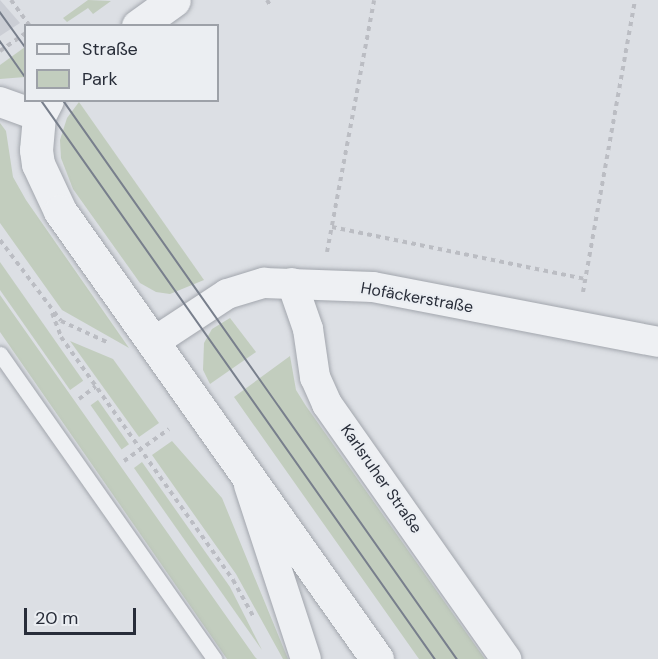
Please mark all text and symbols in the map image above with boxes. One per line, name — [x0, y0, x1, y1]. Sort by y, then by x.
legend — [24, 24, 219, 102]
text: Straße — [82, 37, 138, 61]
text: Park — [82, 67, 118, 91]
street label: Hofäckerstraße — [359, 279, 475, 317]
street label: Karlsruher Straße — [336, 421, 426, 537]
scale bar — [27, 596, 140, 634]
text: 20 m — [35, 606, 78, 630]

